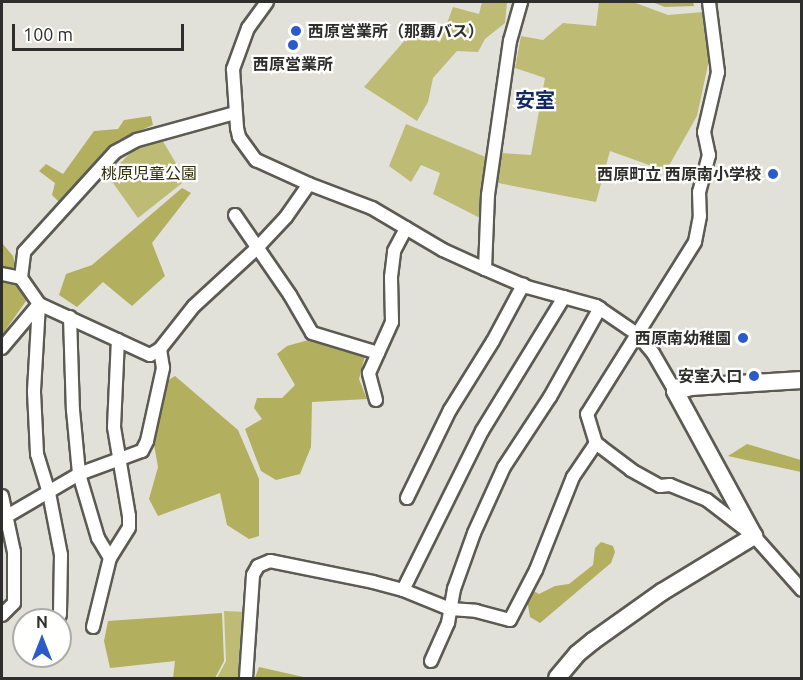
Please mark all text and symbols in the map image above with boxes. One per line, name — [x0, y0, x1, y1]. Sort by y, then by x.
scale bar — [15, 12, 188, 50]
place label: 西原営業所（那覇バス） — [308, 21, 484, 41]
text: 100 m — [23, 24, 73, 44]
marker: 西原営業所（那覇バス） — [289, 24, 303, 38]
marker: 西原営業所 — [286, 38, 300, 52]
place label: 西原営業所 — [253, 54, 333, 74]
district label: 安室 — [515, 87, 555, 111]
park label: 桃原児童公園 — [101, 163, 197, 183]
place label: 西原町立 西原南小学校 — [597, 164, 761, 184]
marker: 西原町立 西原南小学校 — [766, 167, 780, 181]
place label: 西原南幼稚園 — [635, 328, 731, 348]
marker: 西原南幼稚園 — [736, 331, 750, 345]
place label: 安室入口 — [678, 366, 742, 386]
marker: 安室入口 — [747, 369, 761, 383]
north arrow — [12, 608, 72, 668]
text: N — [36, 613, 48, 631]

